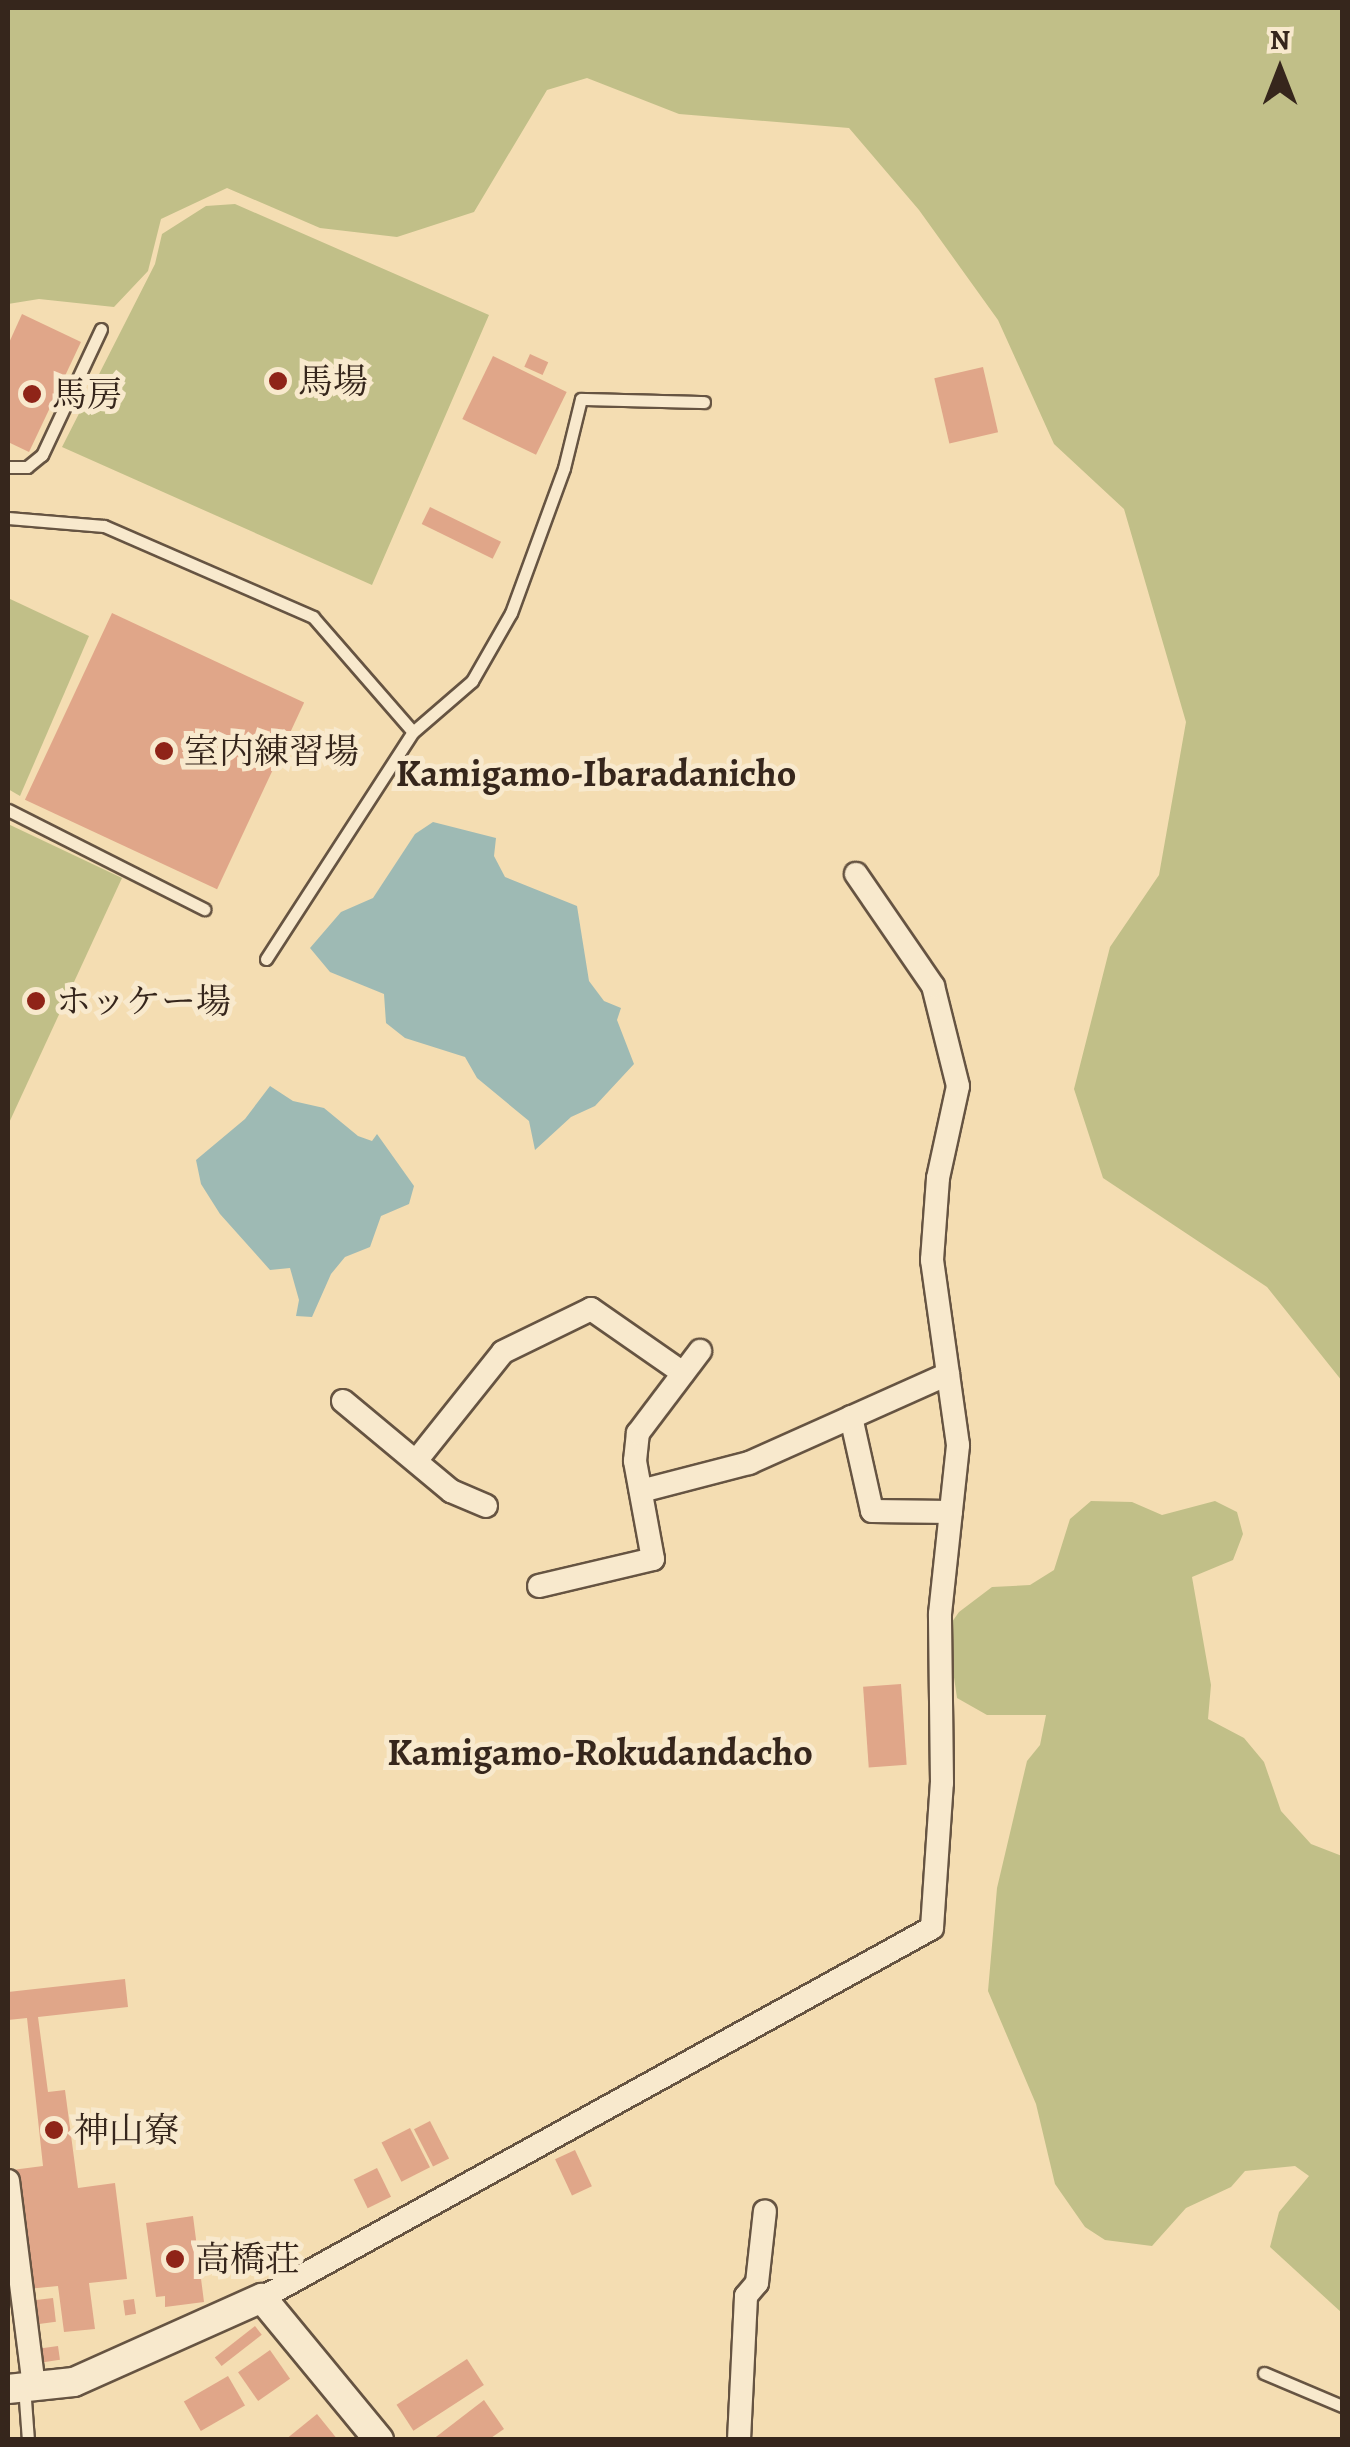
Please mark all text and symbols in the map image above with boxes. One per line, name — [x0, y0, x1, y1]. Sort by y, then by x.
north arrow — [1230, 20, 1330, 120]
text: N — [1270, 21, 1290, 59]
place label: 馬場 — [298, 360, 368, 402]
marker: 馬場 — [267, 370, 289, 392]
place label: 馬房 — [52, 373, 122, 415]
marker: 馬房 — [21, 383, 43, 405]
place label: 室内練習場 — [184, 730, 359, 772]
marker: 室内練習場 — [153, 740, 175, 762]
district label: Kamigamo-Ibaradanicho — [396, 751, 796, 797]
place label: ホッケー場 — [56, 980, 231, 1022]
marker: ホッケー場 — [25, 990, 47, 1012]
district label: Kamigamo-Rokudandacho — [387, 1730, 813, 1776]
place label: 神山寮 — [74, 2109, 179, 2151]
marker: 神山寮 — [43, 2119, 65, 2141]
place label: 高橋荘 — [195, 2238, 300, 2280]
marker: 高橋荘 — [164, 2248, 186, 2270]

